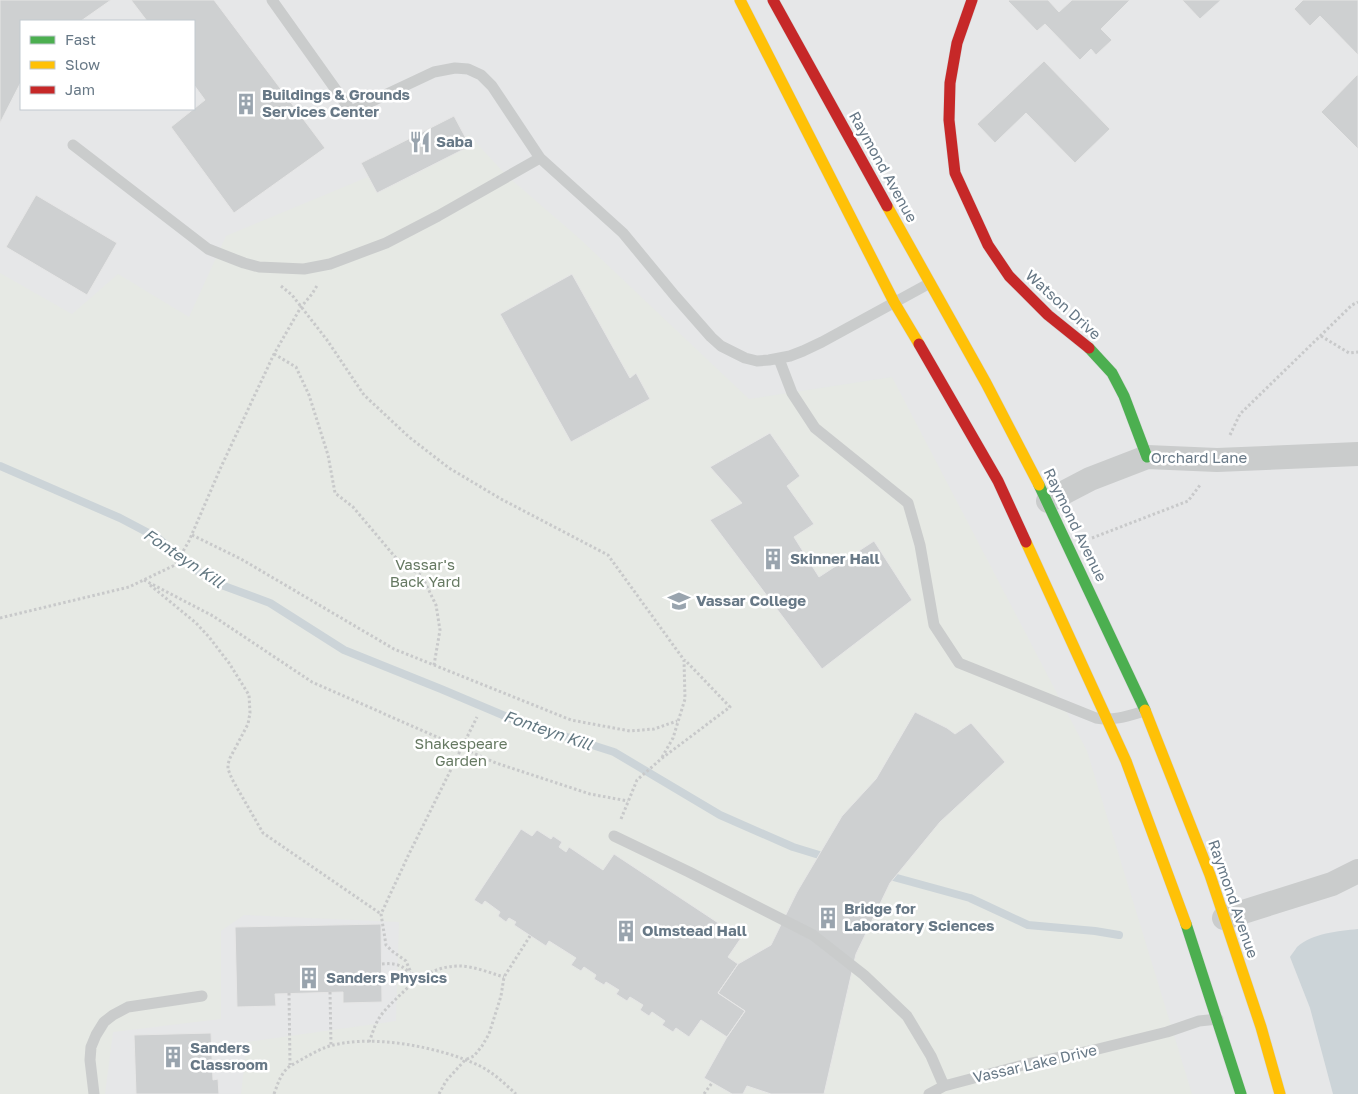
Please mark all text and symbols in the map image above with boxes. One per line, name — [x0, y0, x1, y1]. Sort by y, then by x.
legend — [20, 20, 195, 110]
text: Fast — [65, 30, 96, 48]
text: Slow — [65, 55, 100, 73]
text: Jam — [65, 80, 95, 98]
place label: Buildings & Grounds Services Center — [262, 85, 410, 120]
building icon: Buildings & Grounds Services Center — [233, 91, 259, 117]
street label: Raymond Avenue — [846, 108, 922, 225]
restaurant icon: Saba — [407, 129, 433, 155]
place label: Saba — [436, 132, 473, 150]
street label: Watson Drive — [1022, 266, 1105, 343]
street label: Orchard Lane — [1151, 448, 1248, 466]
street label: Raymond Avenue — [1041, 465, 1111, 585]
water label: Fonteyn Kill — [140, 524, 229, 593]
building icon: Skinner Hall — [760, 546, 786, 572]
place label: Skinner Hall — [790, 549, 880, 567]
park label: Vassar's Back Yard — [390, 555, 460, 590]
school or university icon: Vassar College — [666, 588, 692, 614]
place label: Vassar College — [696, 591, 806, 609]
water label: Fonteyn Kill — [501, 706, 596, 755]
park label: Shakespeare Garden — [415, 734, 508, 769]
street label: Raymond Avenue — [1205, 837, 1263, 961]
place label: Bridge for Laboratory Sciences — [844, 899, 995, 934]
building icon: Bridge for Laboratory Sciences — [815, 905, 841, 931]
building icon: Olmstead Hall — [613, 918, 639, 944]
place label: Olmstead Hall — [642, 921, 747, 939]
building icon: Sanders Physics — [296, 965, 322, 991]
place label: Sanders Physics — [326, 968, 447, 986]
place label: Sanders Classroom — [190, 1038, 268, 1073]
street label: Vassar Lake Drive — [971, 1040, 1099, 1086]
building icon: Sanders Classroom — [160, 1044, 186, 1070]

